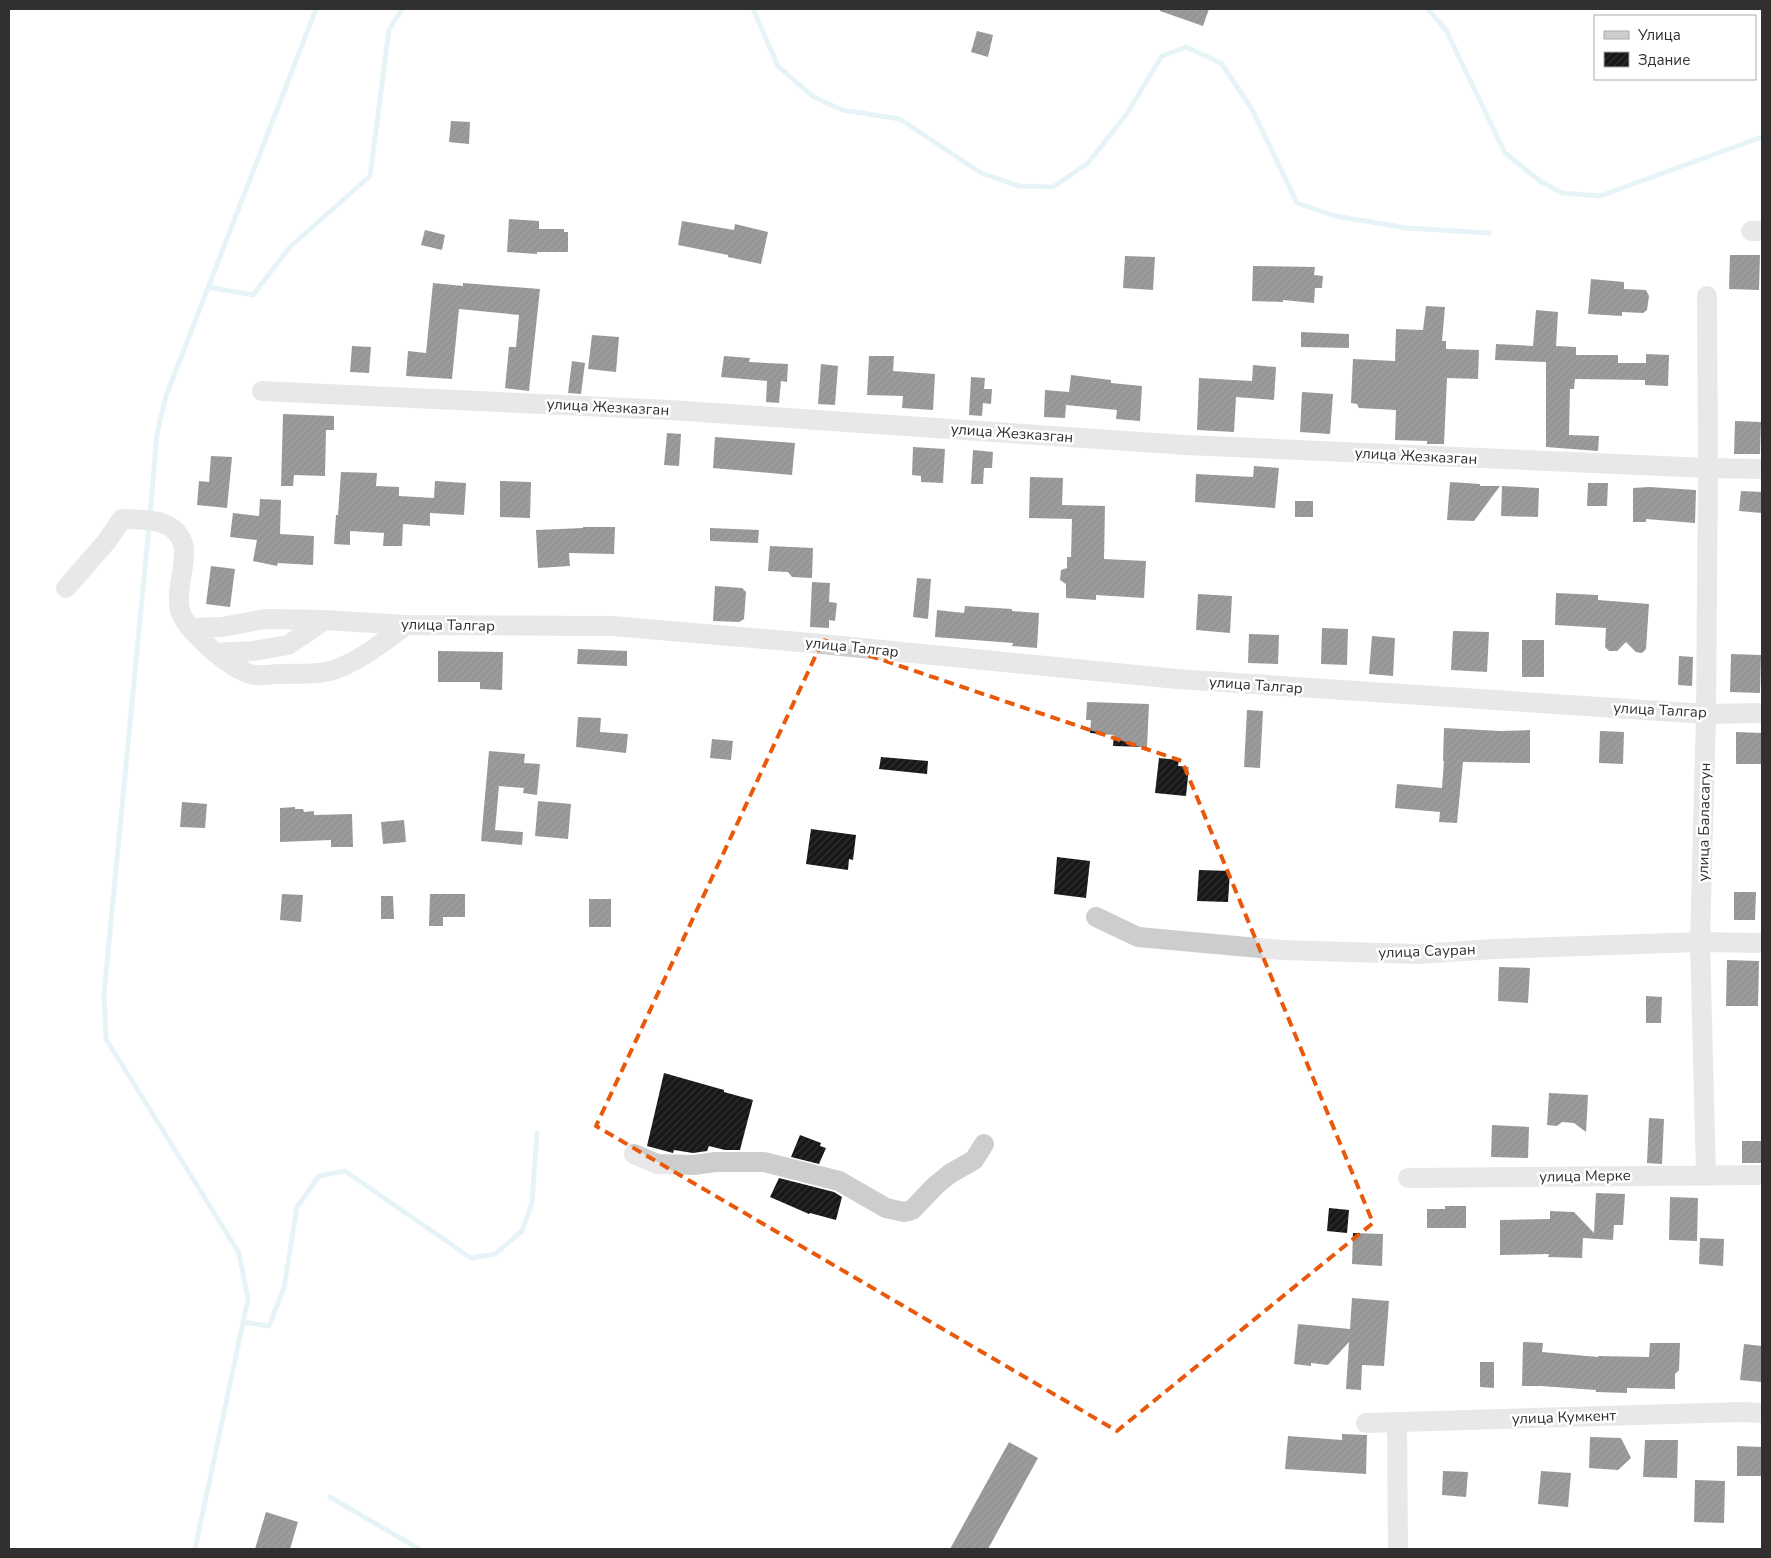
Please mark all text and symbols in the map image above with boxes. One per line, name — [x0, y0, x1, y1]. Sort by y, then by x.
legend — [1594, 15, 1756, 80]
text: Улица — [1637, 25, 1681, 45]
text: Здание — [1638, 50, 1690, 70]
street label: улица Жезказган — [546, 394, 670, 420]
street label: улица Жезказган — [950, 419, 1074, 447]
street label: улица Жезказган — [1354, 443, 1478, 469]
street label: улица Талгар — [401, 614, 495, 636]
street label: улица Талгар — [804, 632, 900, 662]
street label: улица Талгар — [1209, 672, 1304, 698]
street label: улица Талгар — [1613, 698, 1707, 722]
street label: улица Баласагун — [1693, 762, 1715, 882]
street label: улица Сауран — [1378, 939, 1476, 963]
street label: улица Мерке — [1539, 1165, 1631, 1187]
street label: улица Кумкент — [1512, 1405, 1617, 1429]

